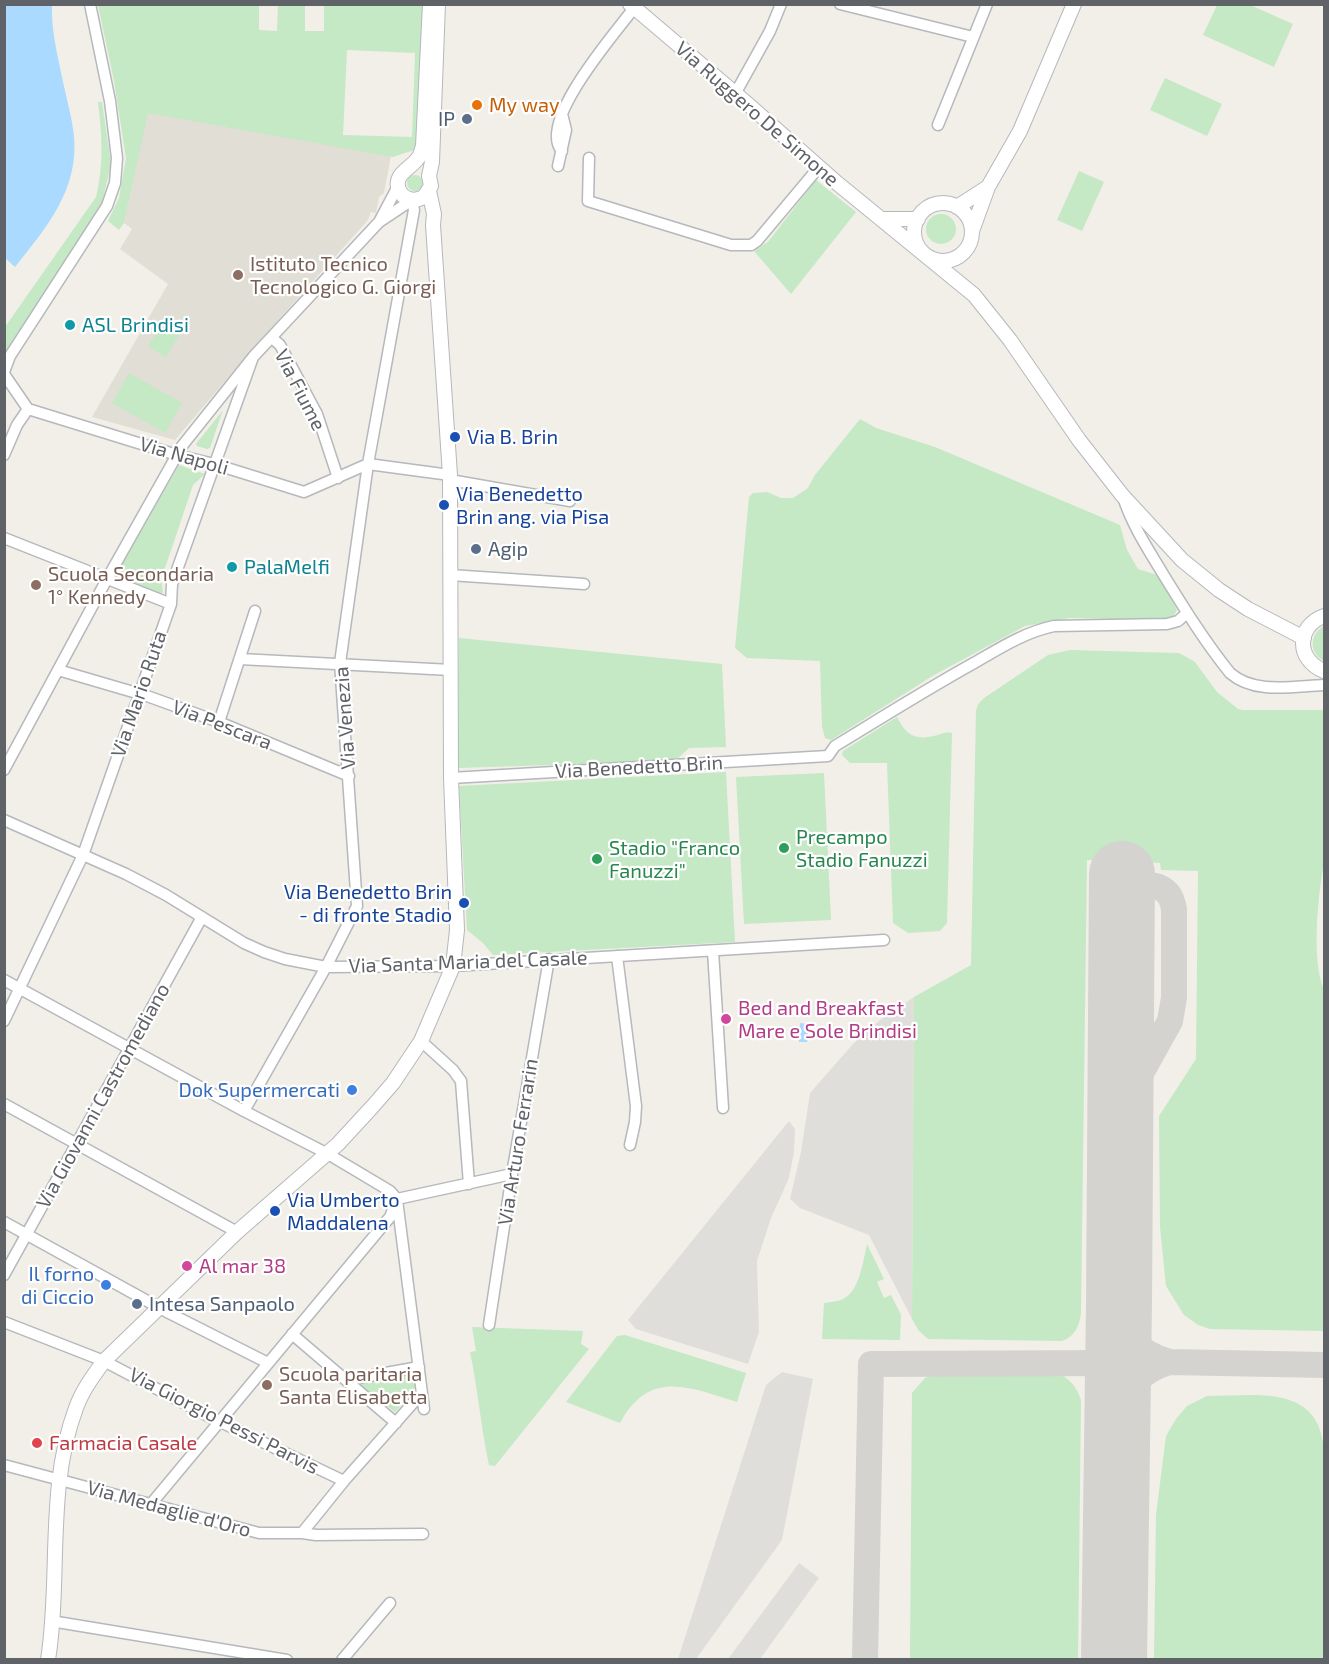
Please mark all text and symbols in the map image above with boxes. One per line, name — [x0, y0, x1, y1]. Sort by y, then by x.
street label: Via Ruggero De Simone — [670, 36, 844, 192]
place label: My way — [489, 93, 560, 117]
marker: My way — [470, 98, 484, 112]
place label: IP — [438, 107, 455, 131]
marker: IP — [460, 112, 474, 126]
place label: Istituto Tecnico Tecnologico G. Giorgi — [250, 252, 436, 299]
marker: Istituto Tecnico Tecnologico G. Giorgi — [231, 268, 245, 282]
place label: ASL Brindisi — [82, 313, 189, 337]
marker: ASL Brindisi — [63, 318, 77, 332]
street label: Via Fiume — [269, 345, 331, 435]
place label: Via B. Brin — [467, 425, 558, 449]
marker: Via B. Brin — [448, 430, 462, 444]
street label: Via Napoli — [137, 432, 231, 480]
place label: Via Benedetto Brin ang. via Pisa — [456, 482, 609, 529]
marker: Via Benedetto Brin ang. via Pisa — [437, 498, 451, 512]
place label: Agip — [488, 537, 528, 561]
marker: Agip — [469, 542, 483, 556]
place label: PalaMelfi — [244, 555, 330, 579]
marker: PalaMelfi — [225, 560, 239, 574]
place label: Scuola Secondaria 1° Kennedy — [48, 562, 214, 609]
marker: Scuola Secondaria 1° Kennedy — [29, 578, 43, 592]
street label: Via Mario Ruta — [106, 628, 172, 760]
street label: Via Venezia — [329, 666, 361, 770]
street label: Via Pescara — [169, 695, 275, 755]
street label: Via Benedetto Brin — [554, 751, 724, 783]
place label: Precampo Stadio Fanuzzi — [796, 825, 928, 872]
place label: Stadio "Franco Fanuzzi" — [609, 836, 740, 883]
marker: Precampo Stadio Fanuzzi — [777, 841, 791, 855]
marker: Stadio "Franco Fanuzzi" — [590, 852, 604, 866]
place label: Via Benedetto Brin - di fronte Stadio — [284, 880, 452, 927]
marker: Via Benedetto Brin - di fronte Stadio — [457, 896, 471, 910]
street label: Via Santa Maria del Casale — [348, 946, 588, 978]
street label: Via Giovanni Castromediano — [31, 979, 175, 1213]
place label: Bed and Breakfast Mare e Sole Brindisi — [738, 996, 917, 1043]
marker: Bed and Breakfast Mare e Sole Brindisi — [719, 1012, 733, 1026]
street label: Via Arturo Ferrarin — [493, 1057, 543, 1227]
place label: Dok Supermercati — [178, 1078, 340, 1102]
marker: Dok Supermercati — [345, 1083, 359, 1097]
place label: Via Umberto Maddalena — [287, 1188, 400, 1235]
marker: Via Umberto Maddalena — [268, 1204, 282, 1218]
place label: Al mar 38 — [199, 1254, 286, 1278]
marker: Al mar 38 — [180, 1259, 194, 1273]
place label: Il forno di Ciccio — [21, 1262, 94, 1309]
marker: Il forno di Ciccio — [99, 1278, 113, 1292]
place label: Intesa Sanpaolo — [149, 1292, 295, 1316]
marker: Intesa Sanpaolo — [130, 1297, 144, 1311]
place label: Scuola paritaria Santa Elisabetta — [279, 1362, 427, 1409]
street label: Via Giorgio Pessi Parvis — [125, 1363, 323, 1479]
marker: Scuola paritaria Santa Elisabetta — [260, 1378, 274, 1392]
place label: Farmacia Casale — [49, 1431, 197, 1455]
marker: Farmacia Casale — [30, 1436, 44, 1450]
street label: Via Medaglie d'Oro — [84, 1476, 254, 1542]

